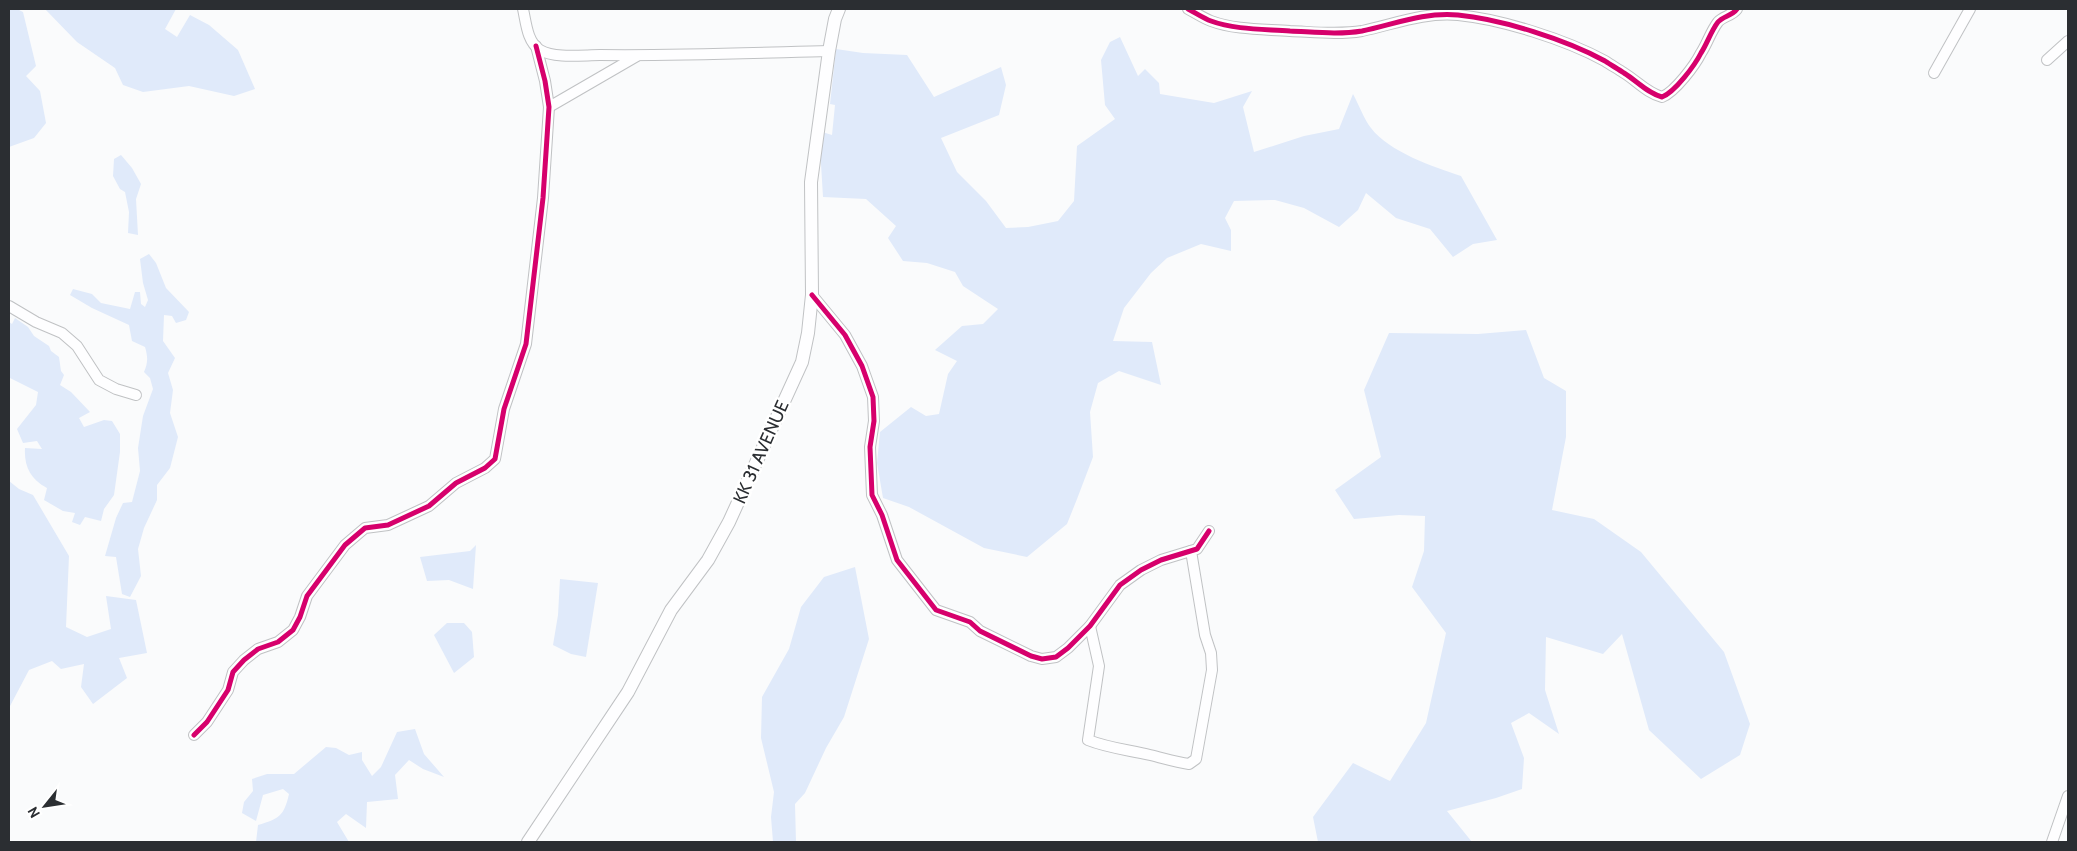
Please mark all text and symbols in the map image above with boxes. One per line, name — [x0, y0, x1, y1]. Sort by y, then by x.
street label: KK 31 AVENUE — [728, 397, 794, 507]
north arrow — [20, 781, 70, 831]
text: N — [23, 804, 44, 821]

